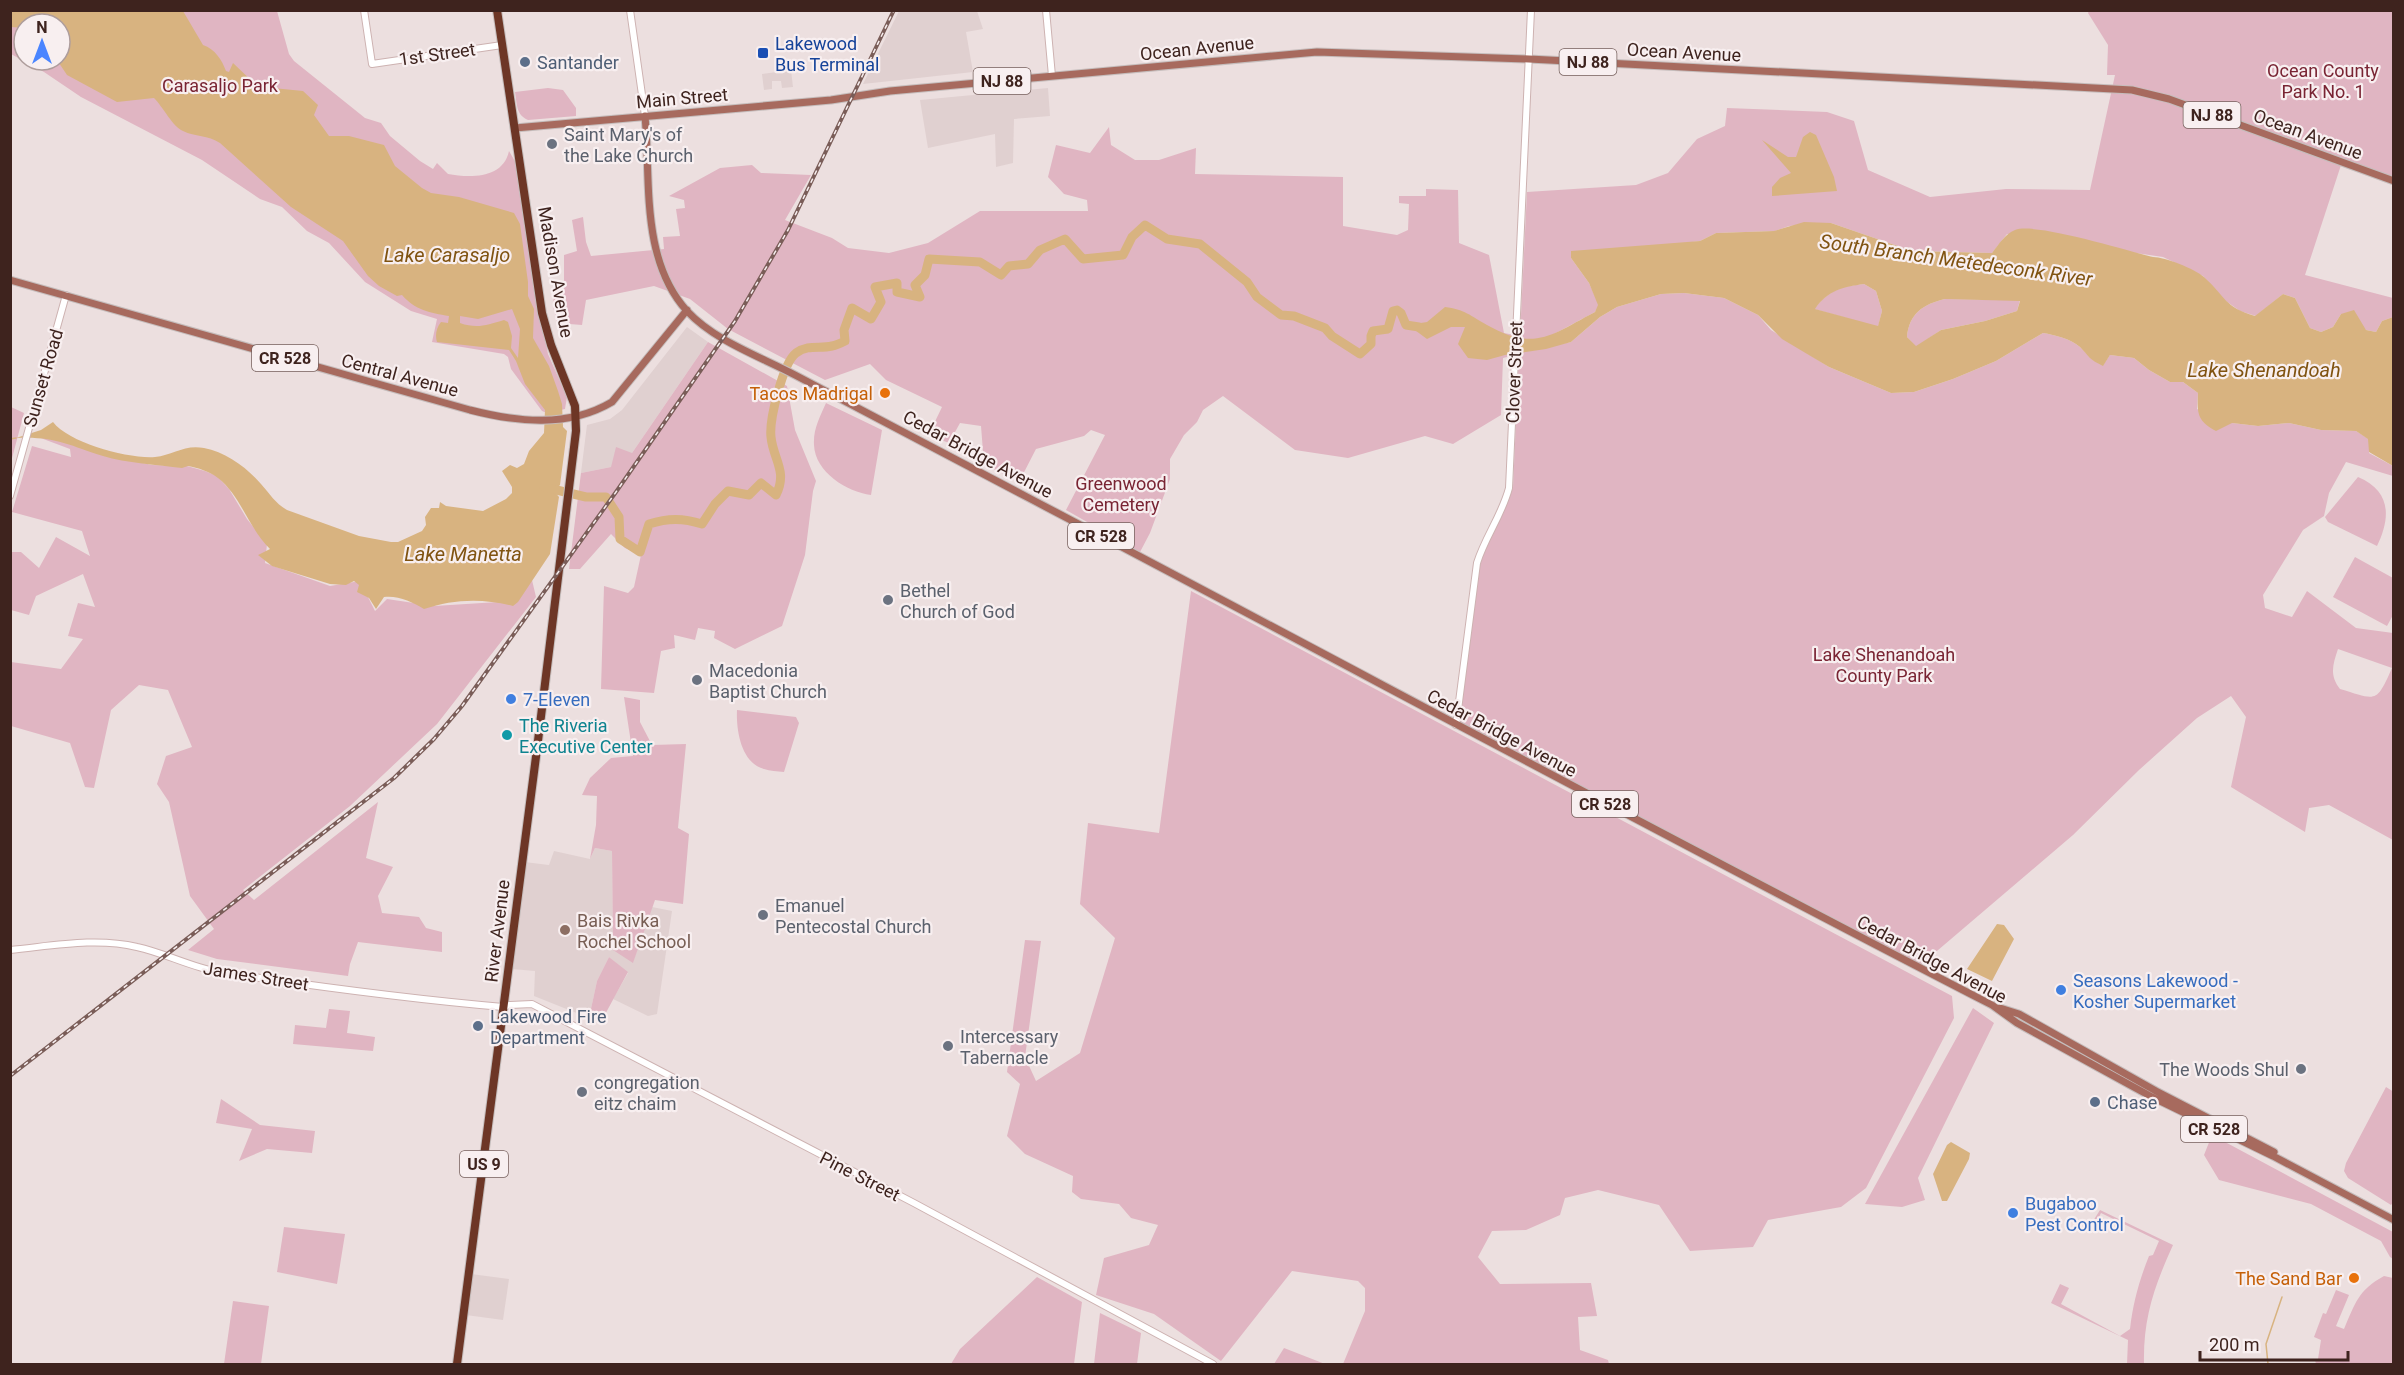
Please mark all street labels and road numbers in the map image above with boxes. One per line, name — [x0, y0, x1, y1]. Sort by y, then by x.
street label: Ocean Avenue — [1139, 32, 1255, 64]
street label: 1st Street — [397, 38, 477, 70]
street label: Ocean Avenue — [1626, 39, 1742, 65]
road number: NJ 88 — [1560, 49, 1616, 75]
road number: NJ 88 — [974, 68, 1030, 94]
street label: Main Street — [635, 84, 729, 112]
road number: NJ 88 — [2184, 102, 2240, 128]
street label: Ocean Avenue — [2251, 105, 2365, 163]
street label: Madison Avenue — [534, 205, 578, 339]
street label: Clover Street — [1502, 320, 1526, 424]
street label: Sunset Road — [19, 327, 67, 429]
road number: CR 528 — [252, 345, 318, 371]
street label: Central Avenue — [339, 349, 461, 401]
street label: Cedar Bridge Avenue — [900, 406, 1056, 502]
road number: CR 528 — [1068, 523, 1134, 549]
street label: Cedar Bridge Avenue — [1424, 685, 1580, 781]
road number: CR 528 — [1572, 791, 1638, 817]
street label: River Avenue — [480, 879, 514, 983]
street label: Cedar Bridge Avenue — [1854, 911, 2010, 1007]
street label: James Street — [202, 957, 310, 995]
road number: CR 528 — [2181, 1116, 2247, 1142]
street label: Pine Street — [816, 1147, 904, 1205]
road number: US 9 — [460, 1151, 508, 1177]

